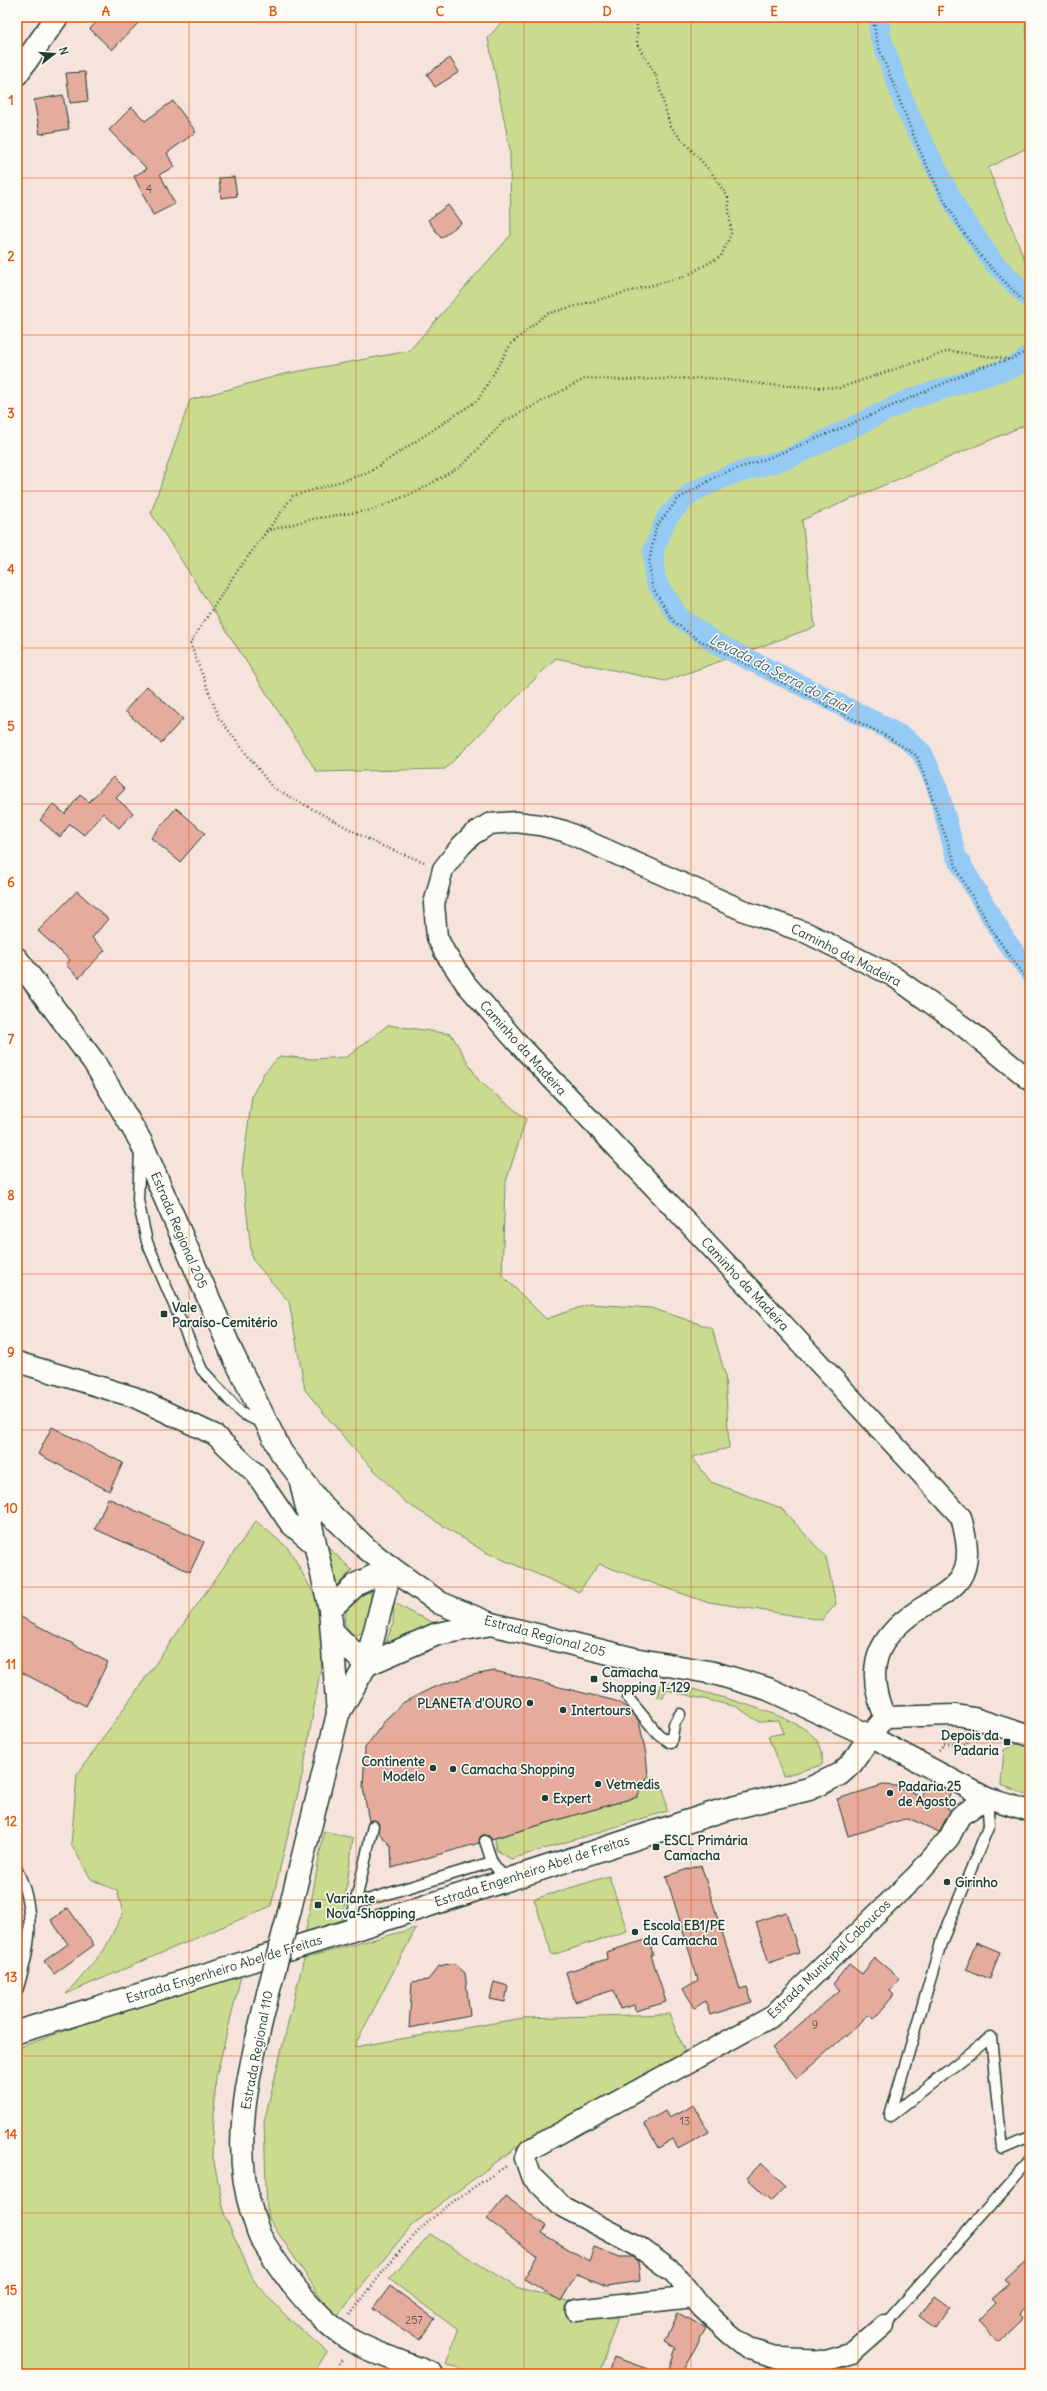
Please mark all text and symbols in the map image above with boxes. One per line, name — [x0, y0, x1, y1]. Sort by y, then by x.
text: A — [102, 3, 111, 20]
text: B — [269, 3, 278, 20]
text: C — [436, 3, 445, 20]
text: D — [602, 3, 612, 20]
text: E — [770, 3, 778, 20]
text: F — [937, 3, 945, 20]
north arrow — [34, 34, 74, 74]
text: N — [56, 45, 71, 57]
text: 1 — [8, 92, 14, 109]
house number: 4 — [146, 182, 152, 196]
text: 2 — [7, 248, 15, 265]
text: 3 — [7, 405, 15, 422]
text: 4 — [7, 561, 15, 578]
water label: Levada da Serra do Faial — [707, 630, 855, 717]
text: 5 — [7, 718, 15, 735]
text: 6 — [7, 874, 15, 891]
street label: Caminho da Madeira — [788, 920, 904, 990]
street label: Caminho da Madeira — [476, 997, 570, 1099]
text: 7 — [8, 1031, 15, 1048]
street label: Estrada Regional 205 — [147, 1169, 211, 1291]
text: 8 — [7, 1187, 15, 1204]
street label: Caminho da Madeira — [697, 1234, 793, 1334]
place label: Vale Paraíso-Cemitério — [172, 1299, 278, 1331]
marker: Vale Paraíso-Cemitério — [159, 1309, 169, 1319]
text: 9 — [7, 1344, 15, 1361]
text: 10 — [4, 1500, 18, 1517]
street label: Estrada Regional 205 — [482, 1612, 608, 1660]
text: 11 — [6, 1656, 16, 1673]
place label: Camacha Shopping T-129 — [602, 1664, 691, 1696]
marker: Camacha Shopping T-129 — [589, 1674, 599, 1684]
place label: PLANETA d'OURO — [417, 1695, 522, 1712]
marker: PLANETA d'OURO — [525, 1698, 535, 1708]
place label: Intertours — [571, 1702, 631, 1719]
marker: Intertours — [558, 1705, 568, 1715]
place label: Depois da Padaria — [941, 1727, 1000, 1759]
marker: Depois da Padaria — [1002, 1737, 1012, 1747]
place label: Continente Modelo — [361, 1753, 425, 1785]
place label: Camacha Shopping — [461, 1761, 575, 1778]
marker: Continente Modelo — [428, 1763, 438, 1773]
marker: Camacha Shopping — [448, 1764, 458, 1774]
place label: Vetmedis — [606, 1776, 660, 1793]
place label: Padaria 25 de Agosto — [898, 1778, 962, 1810]
marker: Vetmedis — [593, 1779, 603, 1789]
marker: Padaria 25 de Agosto — [885, 1788, 895, 1798]
place label: Expert — [553, 1790, 592, 1807]
marker: Expert — [540, 1793, 550, 1803]
text: 12 — [5, 1813, 17, 1830]
street label: Estrada Engenheiro Abel de Freitas — [432, 1831, 632, 1911]
place label: ESCL Primária Camacha — [664, 1832, 749, 1864]
marker: ESCL Primária Camacha — [651, 1842, 661, 1852]
place label: Girinho — [955, 1874, 998, 1891]
marker: Girinho — [942, 1877, 952, 1887]
place label: Variante Nova-Shopping — [326, 1890, 415, 1922]
street label: Estrada Municipal Caboucos — [764, 1895, 894, 2022]
marker: Variante Nova-Shopping — [313, 1900, 323, 1910]
place label: Escola EB1/PE da Camacha — [643, 1917, 726, 1949]
marker: Escola EB1/PE da Camacha — [630, 1927, 640, 1937]
street label: Estrada Engenheiro Abel de Freitas — [124, 1931, 324, 2007]
text: 13 — [5, 1969, 17, 1986]
street label: Estrada Regional 110 — [237, 1989, 277, 2111]
house number: 9 — [812, 2018, 818, 2032]
house number: 13 — [680, 2114, 690, 2128]
text: 14 — [5, 2126, 18, 2143]
text: 15 — [5, 2282, 18, 2299]
house number: 257 — [405, 2313, 423, 2327]

